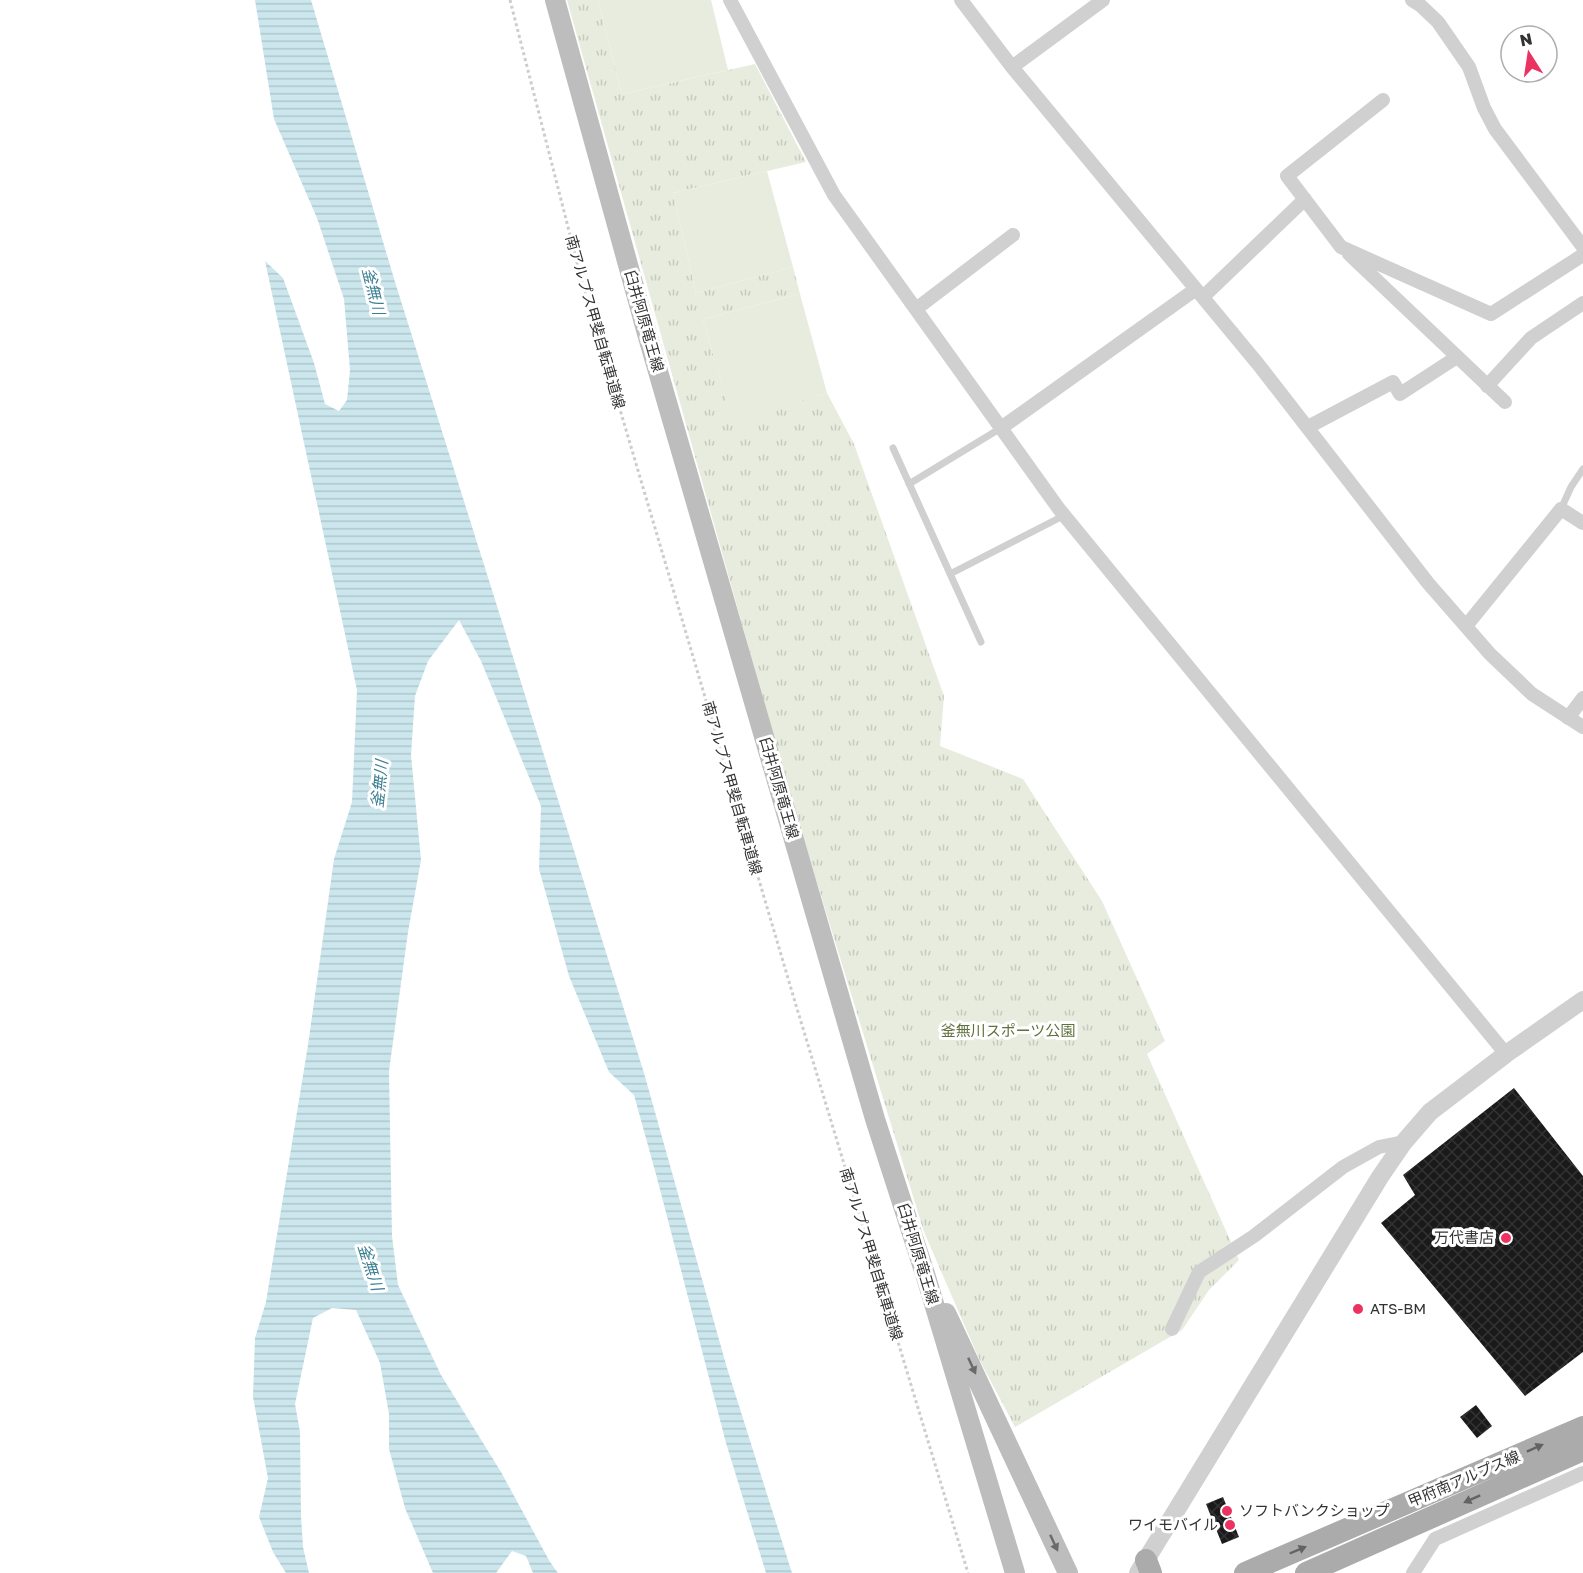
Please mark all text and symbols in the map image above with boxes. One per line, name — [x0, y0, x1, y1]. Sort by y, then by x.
north arrow — [1499, 24, 1559, 84]
text: N — [1518, 28, 1534, 50]
street label: 南アルプス甲斐自転車道線 — [563, 233, 629, 411]
water label: 釜無川 — [358, 265, 390, 319]
street label: 臼井阿原竜王線 — [622, 268, 668, 374]
street label: 南アルプス甲斐自転車道線 — [700, 699, 766, 877]
street label: 臼井阿原竜王線 — [757, 735, 803, 841]
water label: 釜無川 — [367, 757, 392, 809]
park label: 釜無川スポーツ公園 — [941, 1021, 1075, 1039]
street label: 南アルプス甲斐自転車道線 — [837, 1165, 907, 1342]
street label: 臼井阿原竜王線 — [895, 1201, 943, 1307]
place label: 万代書店 — [1434, 1228, 1494, 1246]
marker: 万代書店 — [1499, 1231, 1513, 1245]
water label: 釜無川 — [354, 1241, 389, 1295]
place label: ATS-BM — [1370, 1299, 1426, 1317]
marker: ATS-BM — [1351, 1302, 1365, 1316]
one-way arrow — [967, 1358, 976, 1375]
one-way arrow — [1527, 1443, 1545, 1453]
street label: 甲府南アルプス線 — [1405, 1446, 1522, 1510]
one-way arrow — [1462, 1494, 1480, 1504]
place label: ソフトバンクショップ — [1239, 1501, 1390, 1519]
marker: ソフトバンクショップ — [1220, 1504, 1234, 1518]
place label: ワイモバイル — [1128, 1515, 1218, 1533]
marker: ワイモバイル — [1223, 1518, 1237, 1532]
one-way arrow — [1050, 1534, 1059, 1551]
one-way arrow — [1290, 1545, 1308, 1555]

